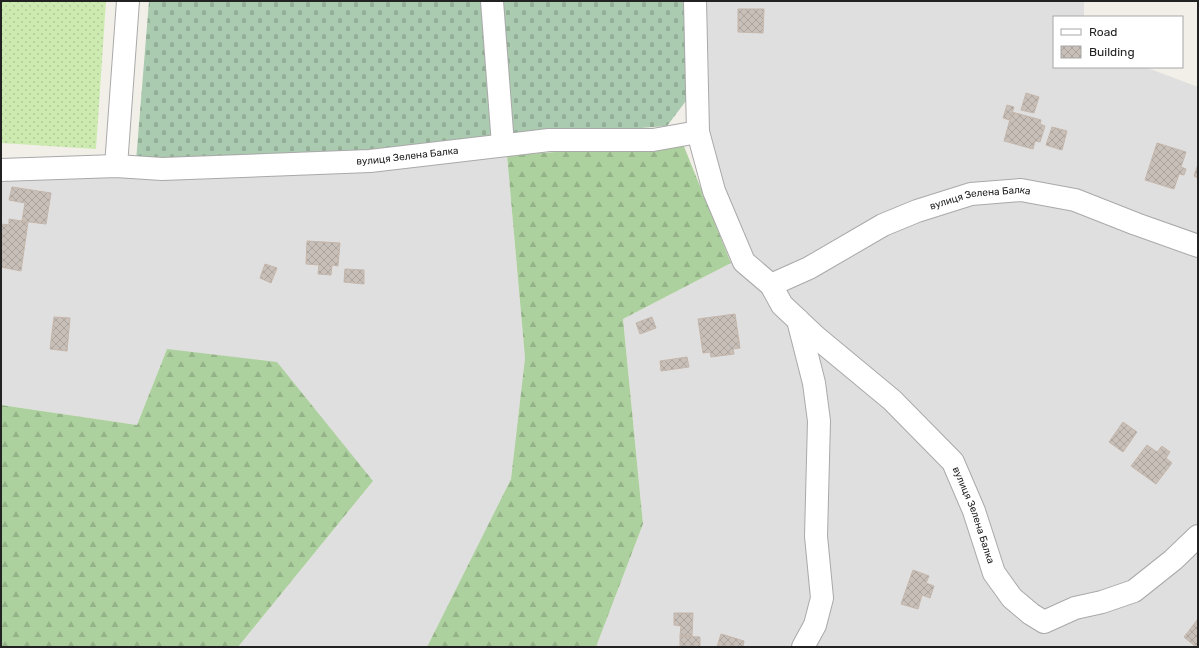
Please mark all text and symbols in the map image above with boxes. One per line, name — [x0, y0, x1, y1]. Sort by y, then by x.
legend — [1053, 16, 1183, 68]
text: Road — [1089, 25, 1117, 39]
text: Building — [1089, 45, 1135, 59]
street label: вулиця Зелена Балка — [356, 145, 459, 168]
street label: вулиця Зелена Балка — [928, 184, 1032, 213]
street label: вулиця Зелена Балка — [950, 465, 997, 565]

